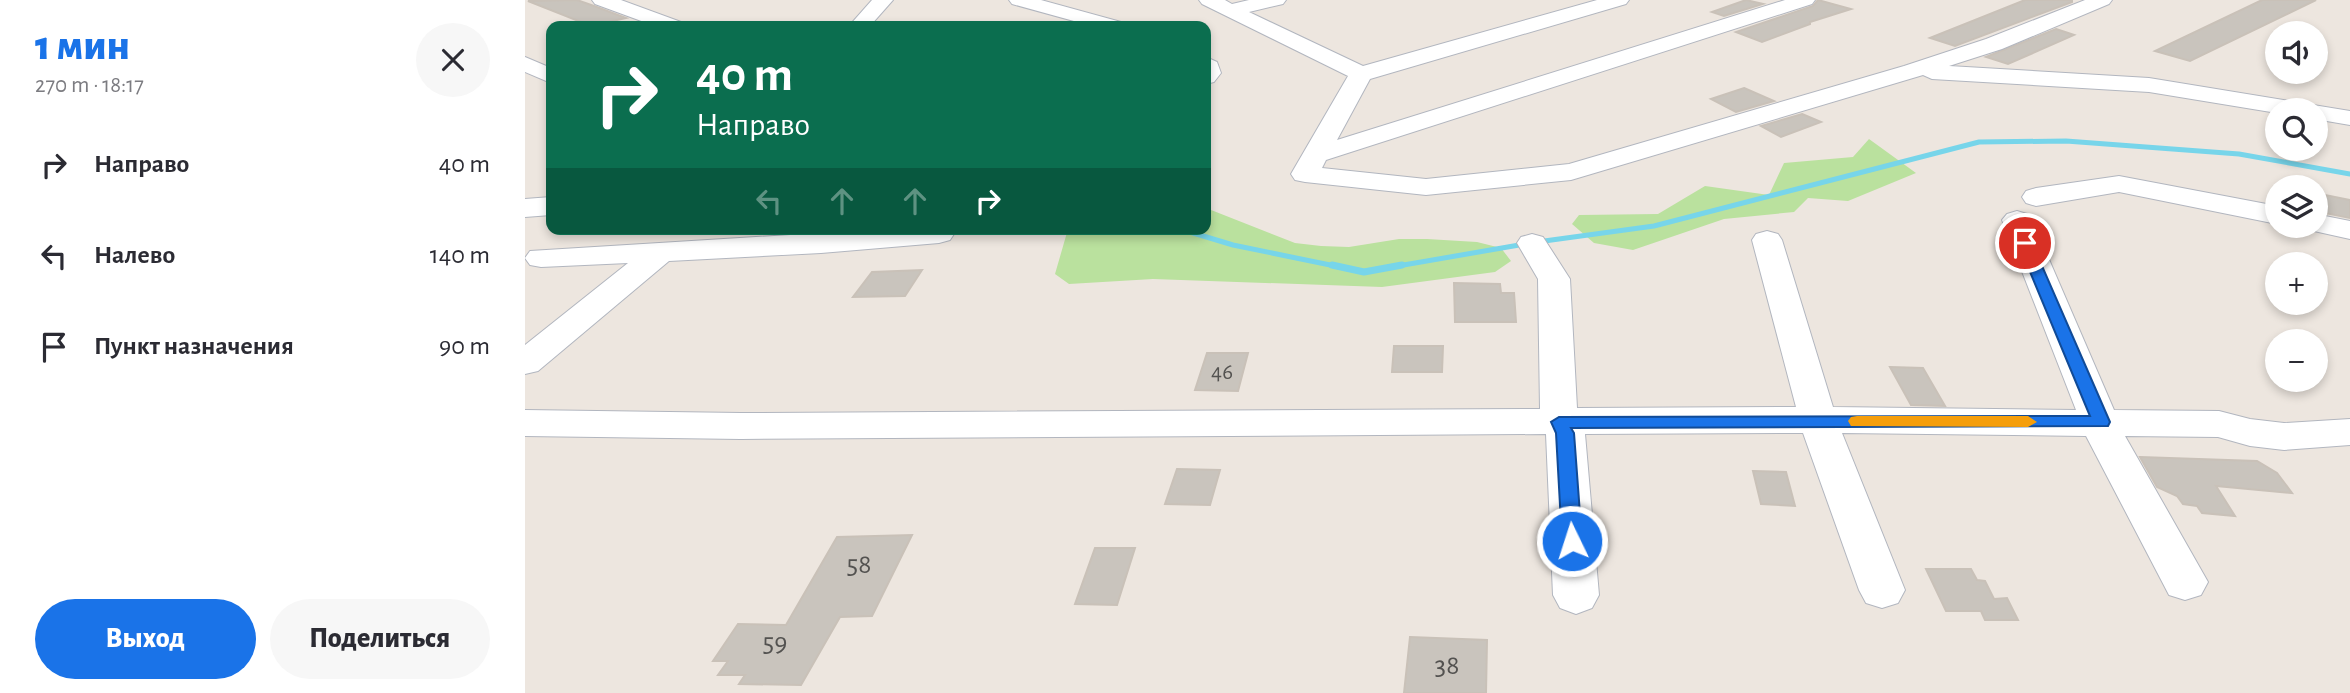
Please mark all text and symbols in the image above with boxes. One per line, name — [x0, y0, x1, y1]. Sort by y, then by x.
map controls — [2265, 21, 2328, 392]
button: sound — [2265, 21, 2328, 84]
button: close — [416, 23, 490, 97]
text: 1 мин — [35, 25, 130, 67]
icon: right — [581, 49, 672, 140]
text: 40 m — [696, 51, 793, 100]
text: 270 m · 18:17 — [35, 74, 144, 97]
button: search — [2265, 98, 2328, 161]
text: Направо — [696, 109, 810, 141]
icon: right — [35, 146, 73, 184]
text: Направо — [94, 151, 189, 177]
text: 40 m — [439, 151, 490, 177]
button: layers — [2265, 175, 2328, 238]
icon: left — [750, 182, 788, 220]
icon: ahead — [823, 182, 861, 220]
icon: ahead — [896, 182, 934, 220]
icon: right — [969, 182, 1007, 220]
pin — [1995, 213, 2055, 273]
icon: arrive — [2006, 224, 2044, 262]
icon: left — [35, 237, 73, 275]
text: Налево — [94, 242, 175, 268]
text: 140 m — [430, 242, 490, 268]
button: + — [2265, 252, 2328, 315]
icon: arrive — [35, 328, 73, 366]
button: − — [2265, 329, 2328, 392]
text: Пункт назначения — [94, 333, 294, 359]
text: 90 m — [439, 333, 490, 359]
house number: 46 — [1211, 361, 1233, 384]
position arrow — [1535, 504, 1609, 578]
house number: 58 — [847, 551, 871, 579]
button: Выход — [35, 599, 256, 679]
button: Поделиться — [270, 599, 490, 679]
house number: 59 — [763, 629, 787, 657]
house number: 38 — [1435, 652, 1459, 680]

